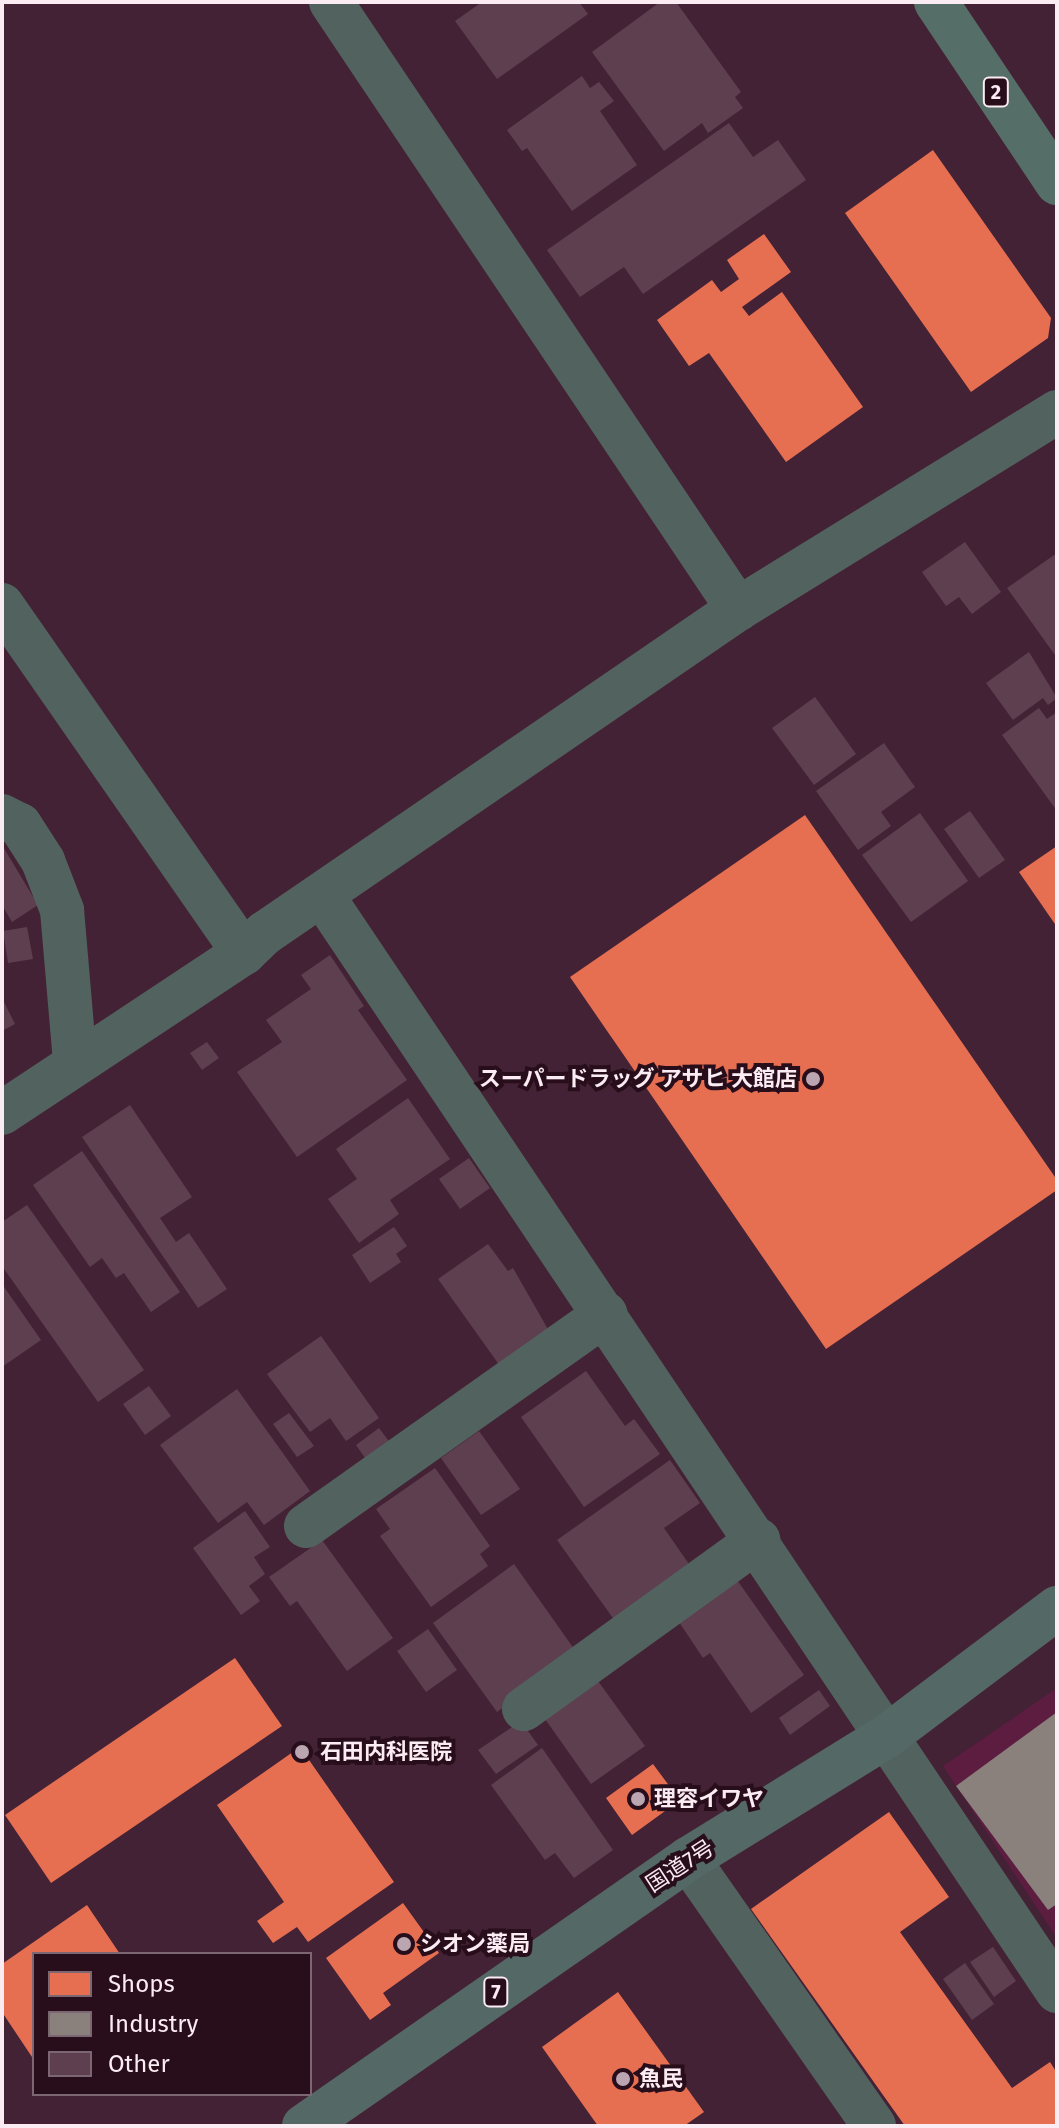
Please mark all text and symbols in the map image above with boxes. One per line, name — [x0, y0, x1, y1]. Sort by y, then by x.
road number: 2 — [982, 76, 1010, 108]
place label: スーパードラッグ アサヒ 大館店 — [479, 1066, 797, 1092]
marker: スーパードラッグ アサヒ 大館店 — [804, 1070, 822, 1088]
place label: 石田内科医院 — [320, 1739, 452, 1765]
marker: 石田内科医院 — [291, 1741, 313, 1763]
place label: 理容イワヤ — [654, 1786, 764, 1812]
marker: 理容イワヤ — [629, 1790, 647, 1808]
street label: 国道7号 — [641, 1834, 719, 1898]
place label: シオン薬局 — [420, 1931, 530, 1957]
marker: シオン薬局 — [395, 1935, 413, 1953]
legend — [32, 1952, 312, 2096]
text: Shops — [108, 1970, 175, 1998]
road number: 7 — [482, 1976, 510, 2008]
text: Industry — [108, 2010, 198, 2038]
text: Other — [108, 2050, 170, 2078]
place label: 魚民 — [639, 2066, 683, 2092]
marker: 魚民 — [614, 2070, 632, 2088]

